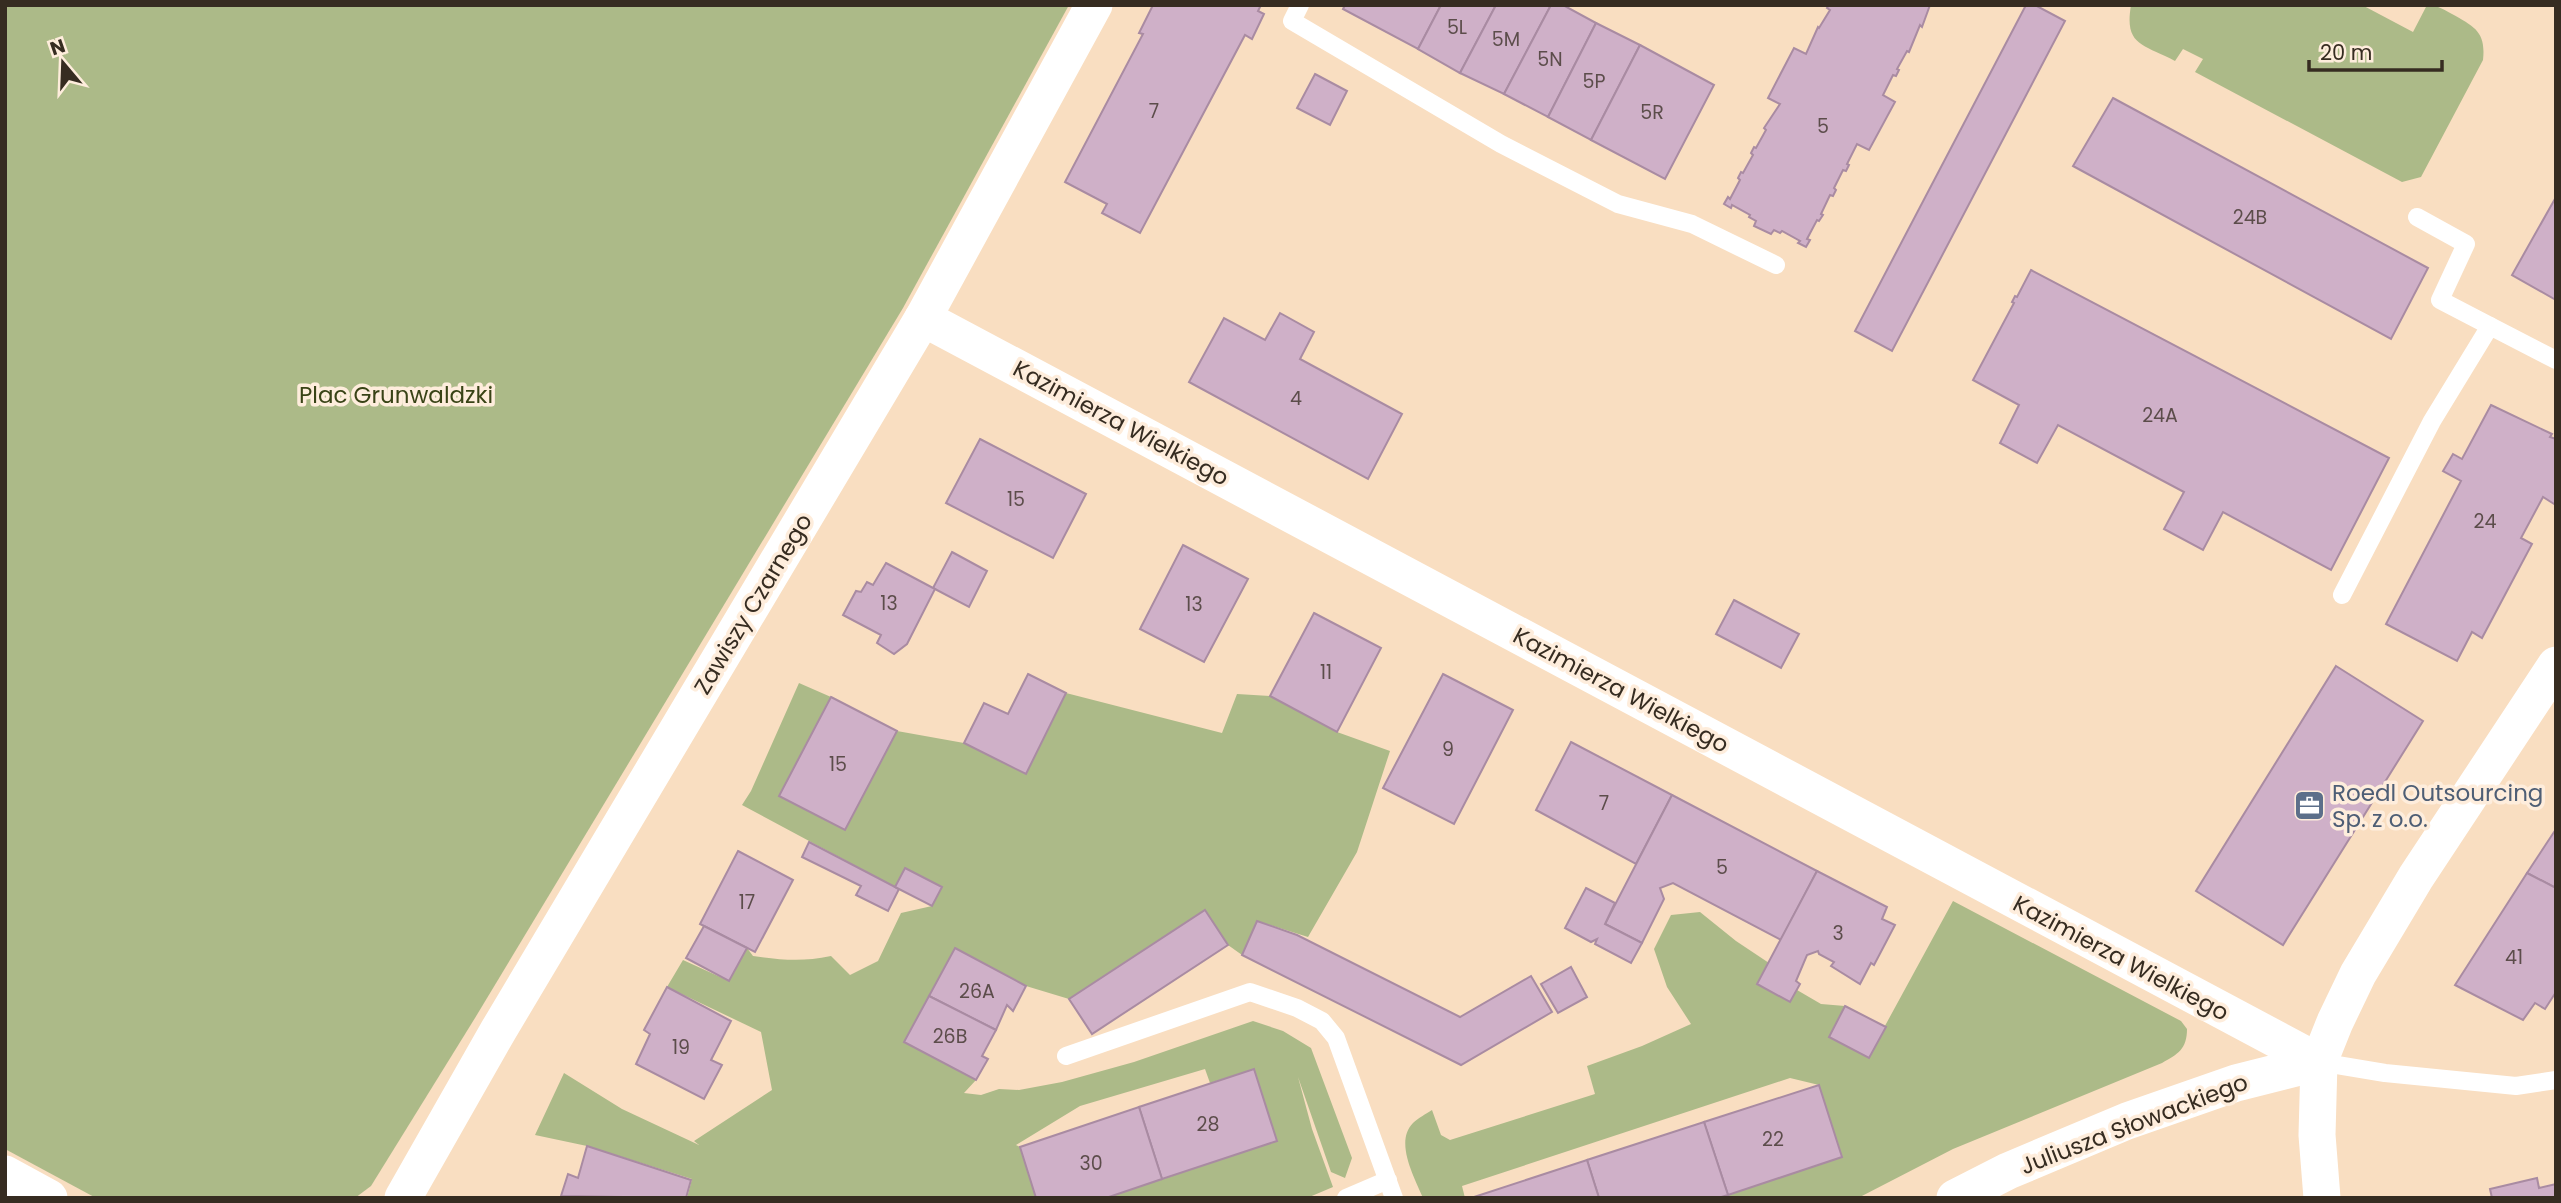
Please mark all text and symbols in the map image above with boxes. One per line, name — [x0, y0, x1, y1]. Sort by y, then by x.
house number: 5L — [1447, 14, 1467, 41]
house number: 5M — [1492, 26, 1520, 53]
north arrow — [28, 28, 98, 98]
scale bar — [2309, 28, 2442, 72]
text: N — [46, 32, 69, 62]
text: 20 m — [2320, 38, 2373, 67]
house number: 5N — [1537, 46, 1563, 73]
house number: 5P — [1583, 68, 1605, 95]
house number: 7 — [1149, 98, 1159, 125]
house number: 5R — [1640, 99, 1664, 126]
house number: 5 — [1817, 113, 1829, 140]
house number: 24B — [2233, 204, 2267, 231]
street label: Kazimierza Wielkiego — [1008, 353, 1234, 493]
park label: Plac Grunwaldzki — [299, 379, 493, 411]
house number: 4 — [1290, 385, 1302, 412]
house number: 24A — [2142, 402, 2178, 429]
house number: 15 — [1007, 486, 1025, 513]
street label: Zawiszy Czarnego — [686, 508, 820, 700]
house number: 24 — [2474, 508, 2496, 535]
house number: 13 — [880, 590, 898, 617]
house number: 13 — [1185, 591, 1203, 618]
street label: Kazimierza Wielkiego — [1508, 620, 1734, 760]
house number: 11 — [1320, 659, 1332, 686]
house number: 9 — [1442, 736, 1454, 763]
house number: 15 — [829, 751, 847, 778]
place label: Roedl Outsourcing Sp. z o.o. — [2332, 777, 2543, 835]
office icon: Roedl Outsourcing Sp. z o.o. — [2292, 789, 2326, 823]
house number: 7 — [1599, 790, 1609, 817]
house number: 5 — [1716, 854, 1728, 881]
street label: Kazimierza Wielkiego — [2008, 888, 2234, 1028]
house number: 17 — [739, 889, 755, 916]
house number: 3 — [1832, 920, 1844, 947]
house number: 41 — [2505, 944, 2523, 971]
house number: 26A — [959, 978, 995, 1005]
house number: 26B — [933, 1023, 967, 1050]
house number: 19 — [672, 1034, 690, 1061]
street label: Juliusza Słowackiego — [2016, 1066, 2252, 1182]
house number: 28 — [1197, 1111, 1219, 1138]
house number: 22 — [1762, 1126, 1784, 1153]
house number: 30 — [1079, 1150, 1103, 1177]

